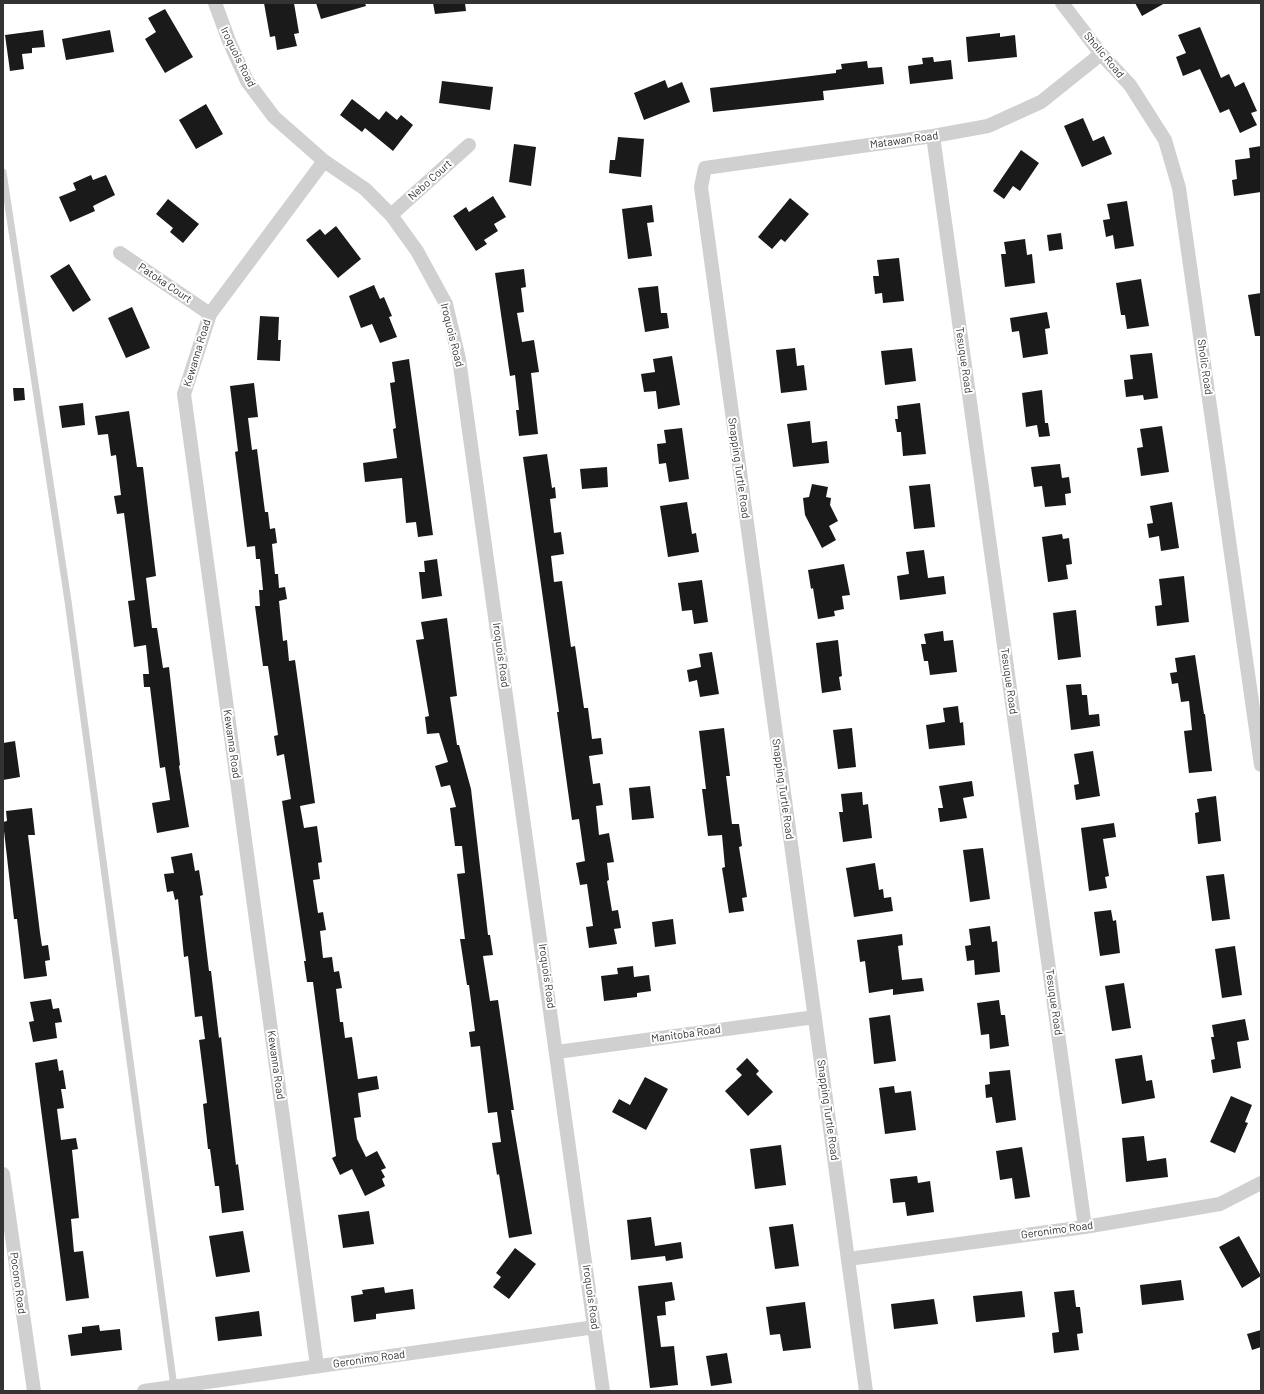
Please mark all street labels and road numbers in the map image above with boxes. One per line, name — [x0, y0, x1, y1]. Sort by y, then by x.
street label: Iroquois Road — [218, 25, 258, 89]
street label: Sholic Road — [1081, 29, 1127, 81]
street label: Matawan Road — [869, 129, 939, 151]
street label: Nebo Court — [405, 157, 455, 203]
street label: Patoka Court — [136, 260, 194, 306]
street label: Iroquois Road — [438, 302, 466, 368]
street label: Kewanna Road — [180, 318, 214, 388]
street label: Tesuque Road — [953, 326, 975, 394]
street label: Sholic Road — [1195, 338, 1215, 396]
street label: Snapping Turtle Road — [725, 417, 753, 519]
street label: Iroquois Road — [490, 622, 512, 688]
street label: Tesuque Road — [998, 647, 1020, 715]
street label: Kewanna Road — [221, 709, 243, 779]
street label: Snapping Turtle Road — [769, 738, 797, 840]
street label: Iroquois Road — [536, 943, 558, 1009]
street label: Tesuque Road — [1043, 968, 1065, 1036]
street label: Manitoba Road — [650, 1023, 722, 1045]
street label: Kewanna Road — [265, 1030, 287, 1100]
street label: Snapping Turtle Road — [814, 1059, 842, 1161]
street label: Geronimo Road — [1020, 1218, 1094, 1242]
street label: Pocono Road — [7, 1251, 29, 1315]
street label: Iroquois Road — [580, 1264, 602, 1330]
street label: Geronimo Road — [332, 1347, 406, 1371]

